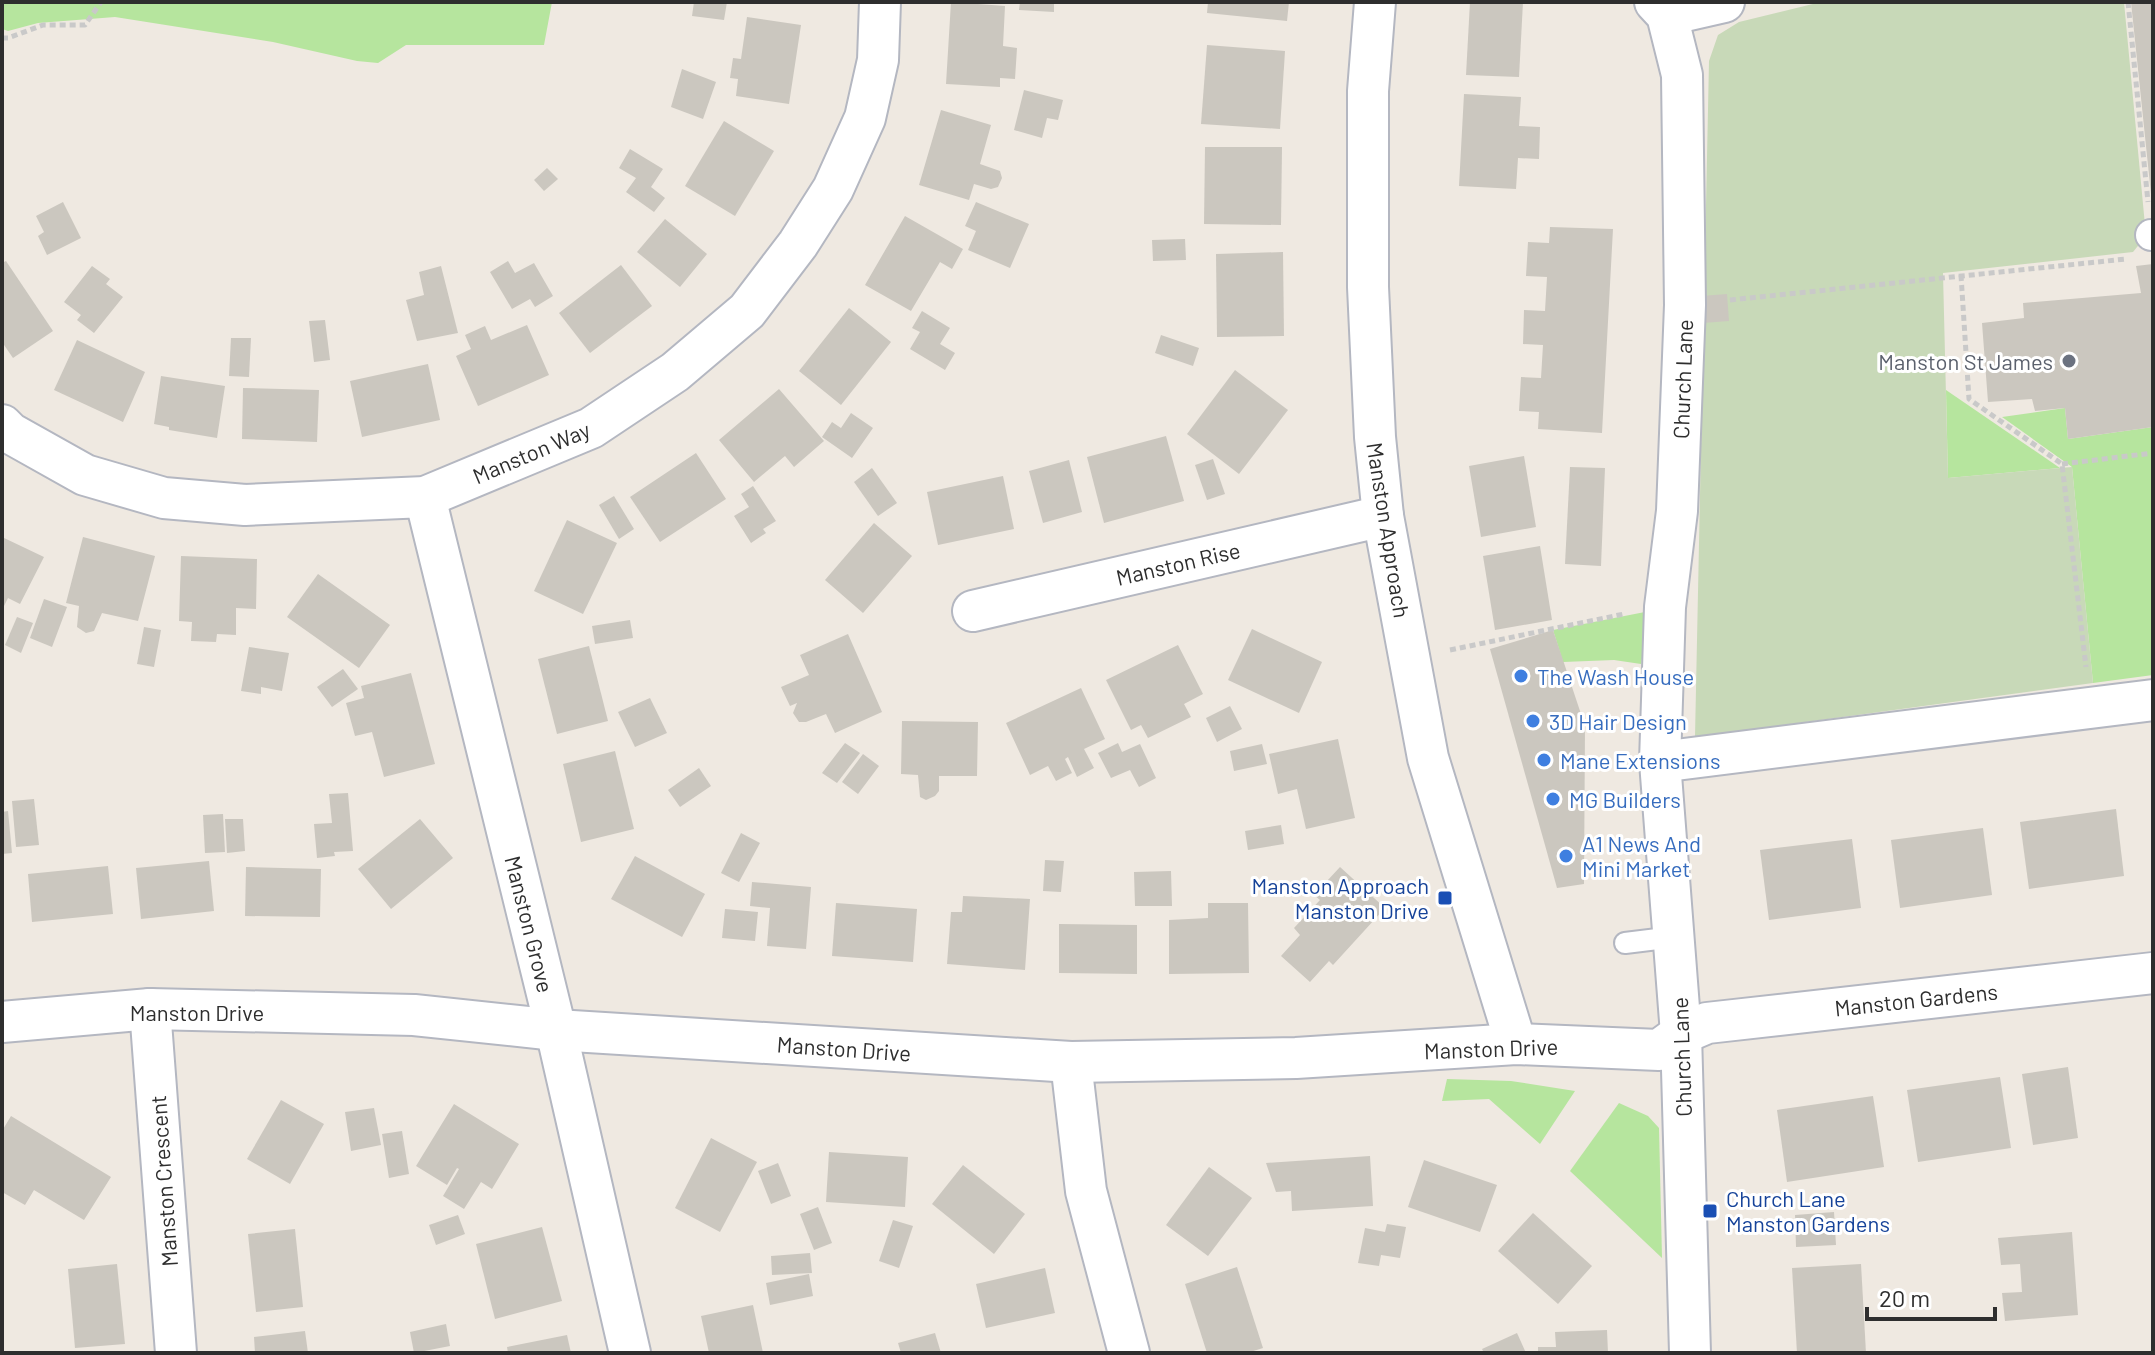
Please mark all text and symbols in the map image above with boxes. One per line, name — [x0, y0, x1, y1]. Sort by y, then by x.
street label: Church Lane — [1667, 319, 1697, 439]
place label: Manston St James — [1878, 348, 2053, 374]
marker: Manston St James — [2060, 352, 2078, 370]
street label: Manston Way — [468, 416, 594, 488]
street label: Manston Approach — [1362, 440, 1416, 620]
street label: Manston Rise — [1113, 536, 1243, 590]
place label: The Wash House — [1537, 663, 1694, 689]
marker: The Wash House — [1512, 667, 1530, 685]
place label: 3D Hair Design — [1549, 708, 1687, 734]
marker: 3D Hair Design — [1524, 712, 1542, 730]
place label: Mane Extensions — [1560, 747, 1721, 773]
marker: Mane Extensions — [1535, 751, 1553, 769]
place label: MG Builders — [1569, 786, 1681, 812]
marker: MG Builders — [1544, 790, 1562, 808]
place label: A1 News And Mini Market — [1582, 830, 1701, 881]
marker: A1 News And Mini Market — [1557, 847, 1575, 865]
street label: Manston Grove — [500, 853, 560, 995]
place label: Manston Approach Manston Drive — [1252, 872, 1429, 923]
marker: Manston Approach Manston Drive — [1436, 889, 1454, 907]
street label: Manston Gardens — [1833, 978, 1999, 1020]
street label: Church Lane — [1666, 997, 1696, 1117]
street label: Manston Drive — [130, 999, 264, 1025]
street label: Manston Drive — [776, 1030, 912, 1066]
street label: Manston Drive — [1423, 1033, 1559, 1063]
street label: Manston Crescent — [144, 1094, 182, 1268]
place label: Church Lane Manston Gardens — [1726, 1185, 1890, 1236]
marker: Church Lane Manston Gardens — [1701, 1202, 1719, 1220]
scale bar — [1867, 1271, 1995, 1321]
text: 20 m — [1879, 1283, 1930, 1312]

